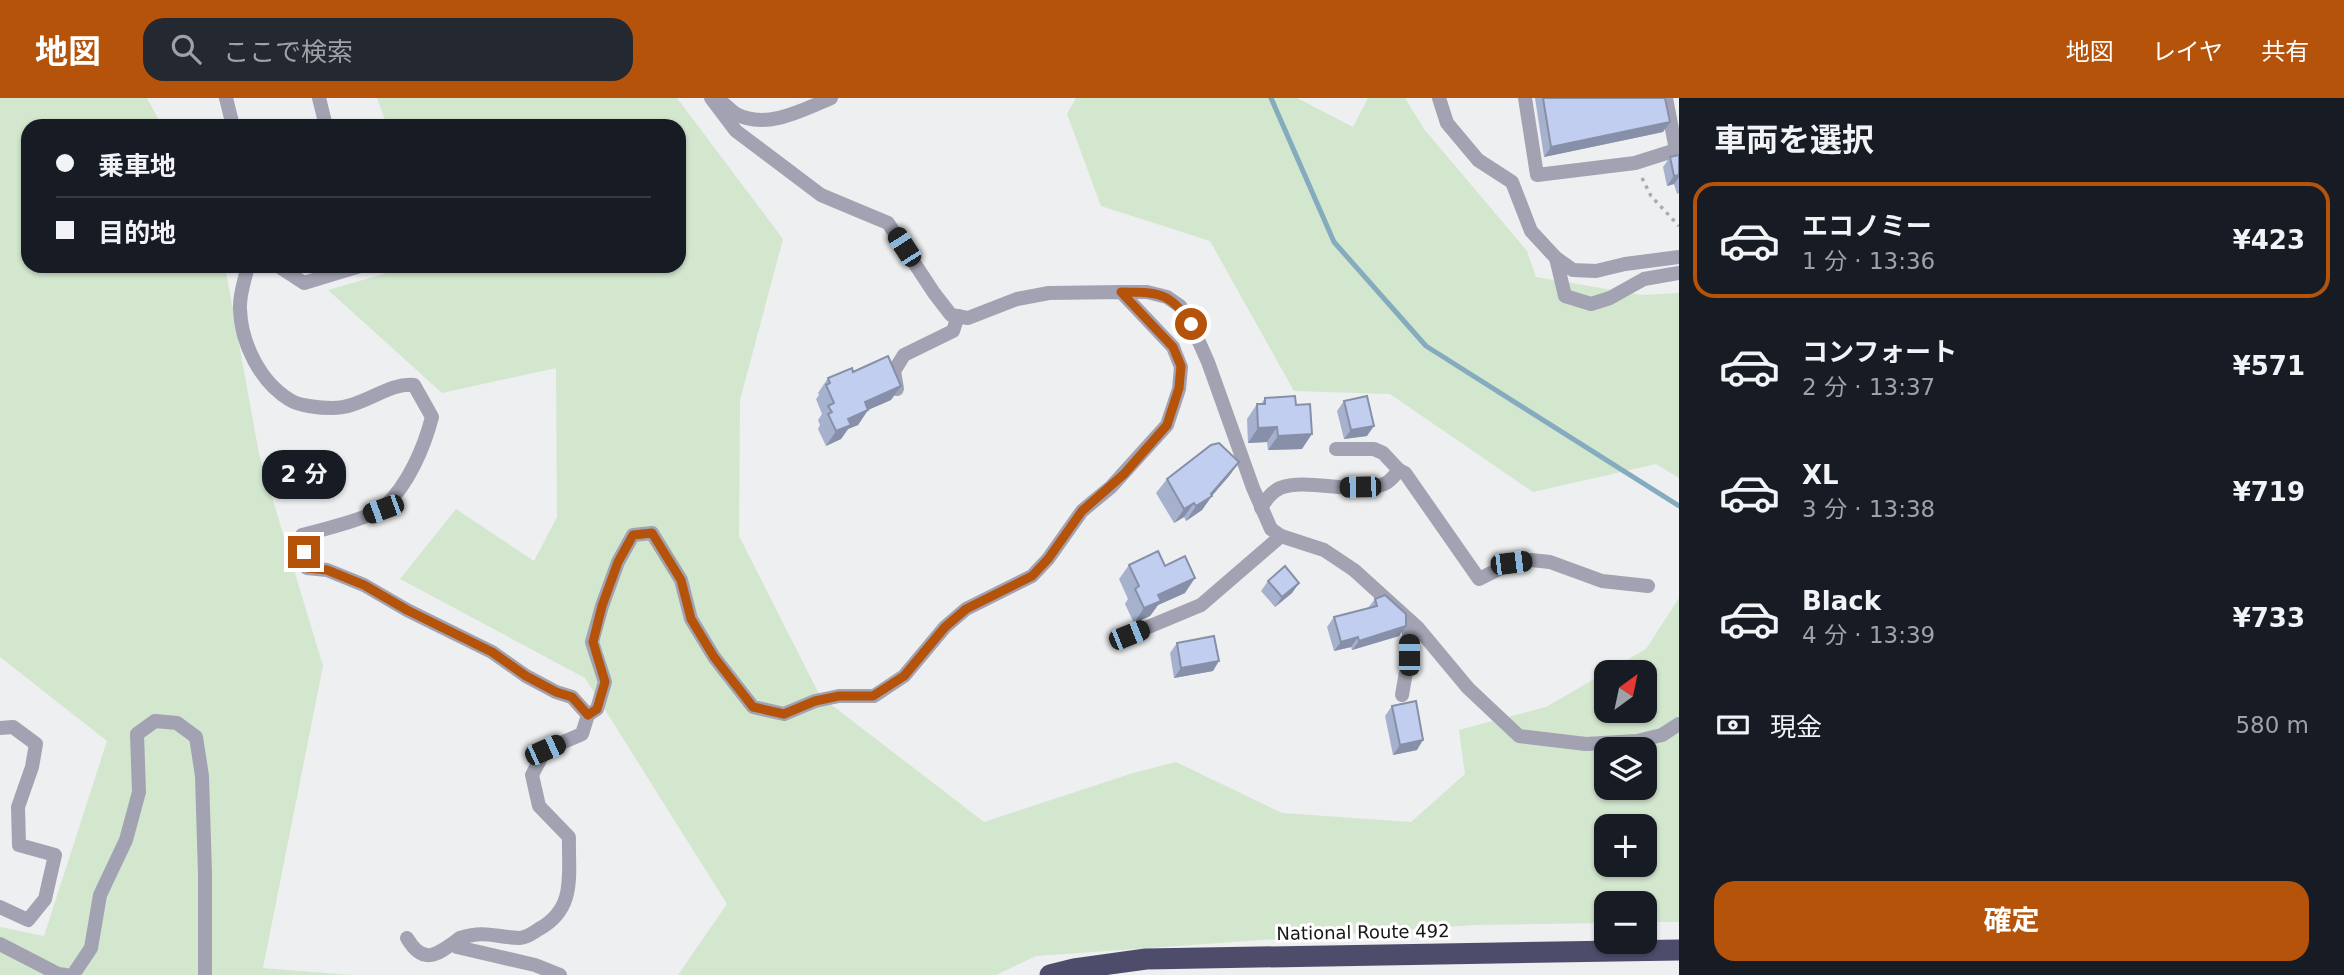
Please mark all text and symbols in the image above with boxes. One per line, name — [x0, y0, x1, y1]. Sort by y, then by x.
search box — [143, 18, 633, 81]
icon: search — [167, 30, 205, 68]
text: 地図 — [35, 32, 101, 71]
text: ここで検索 — [223, 37, 353, 67]
text: 地図 — [2066, 38, 2114, 66]
text: レイヤ — [2152, 38, 2223, 66]
text: 共有 — [2261, 38, 2309, 66]
text: 車両を選択 — [1714, 121, 1874, 159]
text: 乗車地 — [98, 151, 176, 181]
icon: car — [1718, 209, 1781, 272]
text: エコノミー — [1802, 211, 1932, 241]
text: 目的地 — [98, 218, 176, 248]
car — [884, 224, 925, 270]
text: ¥423 — [2233, 225, 2305, 255]
text: 1 分 · 13:36 — [1802, 248, 1935, 274]
route start — [1175, 308, 1207, 340]
icon: car — [1718, 335, 1781, 398]
text: コンフォート — [1802, 337, 1957, 367]
text: ¥571 — [2233, 351, 2305, 381]
text: 2 分 · 13:37 — [1802, 374, 1935, 400]
callout: 2 分 — [262, 450, 346, 500]
text: XL — [1802, 460, 1839, 490]
text: 2 分 — [280, 461, 328, 487]
icon: car — [1718, 461, 1781, 524]
car — [1339, 476, 1382, 498]
text: ¥719 — [2233, 477, 2305, 507]
car — [360, 492, 407, 526]
text: 3 分 · 13:38 — [1802, 496, 1935, 522]
route end — [288, 536, 320, 568]
car — [1489, 550, 1534, 576]
text: Black — [1802, 586, 1881, 616]
icon: car — [1718, 587, 1781, 650]
text: ¥733 — [2233, 603, 2305, 633]
car — [1106, 617, 1153, 653]
text: 4 分 · 13:39 — [1802, 622, 1935, 648]
car — [1399, 634, 1420, 676]
north arrow — [1594, 660, 1657, 723]
map controls — [1594, 660, 1657, 954]
icon: cash — [1714, 706, 1752, 744]
text: 現金 — [1770, 712, 1822, 742]
text: 580 m — [2235, 712, 2309, 738]
car — [522, 732, 569, 768]
button: layers — [1594, 737, 1657, 800]
button: + — [1594, 814, 1657, 877]
button: 確定 — [1714, 881, 2309, 961]
button: − — [1594, 891, 1657, 954]
street label: National Route 492 — [1276, 920, 1450, 944]

